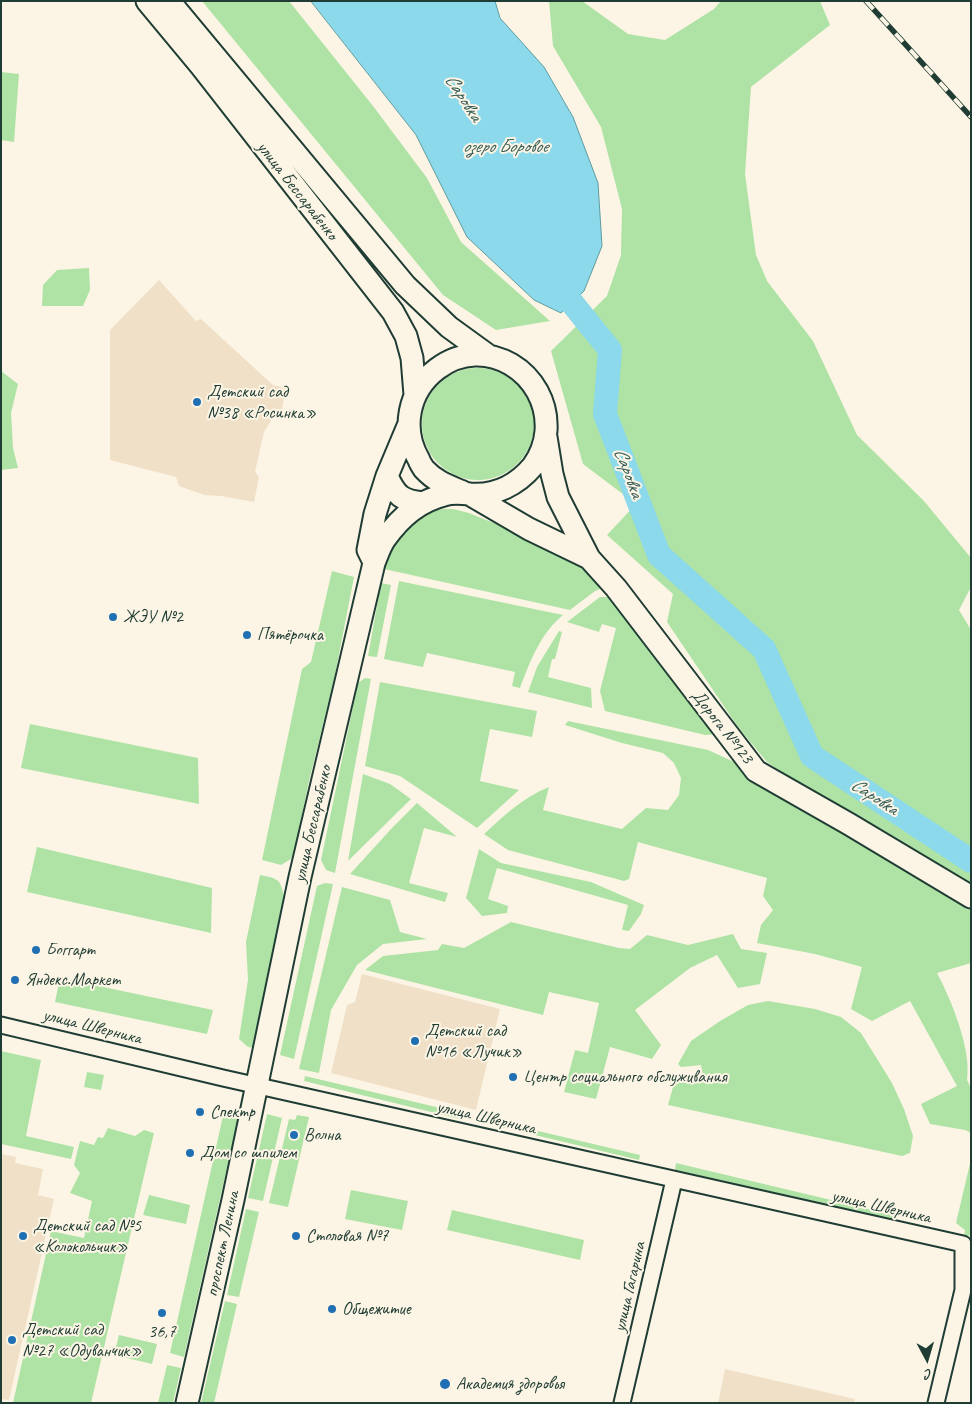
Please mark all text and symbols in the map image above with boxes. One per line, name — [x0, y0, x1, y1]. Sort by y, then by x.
water label: Саровка — [439, 70, 487, 126]
water label: озеро Боровое — [463, 136, 547, 158]
street label: улица Бессарабенко — [252, 137, 342, 245]
place label: Детский сад №38 «Росинка» — [207, 381, 316, 424]
marker: Детский сад №38 «Росинка» — [191, 396, 203, 408]
water label: Саровка — [608, 445, 648, 501]
place label: ЖЭУ №2 — [123, 606, 183, 628]
marker: ЖЭУ №2 — [107, 611, 119, 623]
place label: Пятёрочка — [257, 624, 323, 646]
marker: Пятёрочка — [241, 629, 253, 641]
street label: Дорога №123 — [686, 686, 758, 768]
street label: улица Бессарабенко — [289, 763, 337, 885]
water label: Саровка — [846, 773, 902, 821]
place label: Боггарт — [46, 939, 95, 961]
marker: Боггарт — [30, 944, 42, 956]
place label: Яндекс.Маркет — [25, 969, 121, 991]
marker: Яндекс.Маркет — [9, 974, 21, 986]
street label: улица Шверника — [40, 1004, 144, 1050]
place label: Детский сад №16 «Лучик» — [425, 1020, 522, 1062]
marker: Детский сад №16 «Лучик» — [409, 1035, 421, 1047]
place label: Центр социального обслуживания — [523, 1066, 727, 1088]
marker: Центр социального обслуживания — [507, 1071, 519, 1083]
street label: улица Шверника — [434, 1096, 538, 1140]
place label: Спектр — [210, 1101, 255, 1123]
marker: Спектр — [194, 1106, 206, 1118]
place label: Волна — [304, 1124, 340, 1146]
marker: Волна — [288, 1129, 300, 1141]
place label: Дом со шпилем — [200, 1142, 297, 1164]
marker: Дом со шпилем — [184, 1147, 196, 1159]
street label: улица Шверника — [829, 1185, 933, 1229]
street label: проспект Ленина — [201, 1189, 245, 1299]
place label: Детский сад №5 «Колокольчик» — [33, 1215, 141, 1258]
place label: Столовая №7 — [306, 1225, 388, 1247]
marker: Детский сад №5 «Колокольчик» — [17, 1230, 29, 1242]
marker: Столовая №7 — [290, 1230, 302, 1242]
street label: улица Гагарина — [609, 1240, 651, 1334]
place label: Общежитие — [342, 1298, 411, 1320]
marker: Общежитие — [326, 1303, 338, 1315]
marker: 36,7 — [156, 1307, 168, 1319]
place label: Детский сад №27 «Одуванчик» — [22, 1319, 142, 1362]
place label: 36,7 — [148, 1321, 176, 1343]
marker: Детский сад №27 «Одуванчик» — [6, 1334, 18, 1346]
north arrow — [902, 1334, 952, 1384]
text: С — [924, 1366, 933, 1383]
place label: Академия здоровья — [456, 1373, 564, 1395]
marker: Академия здоровья — [438, 1377, 452, 1391]

